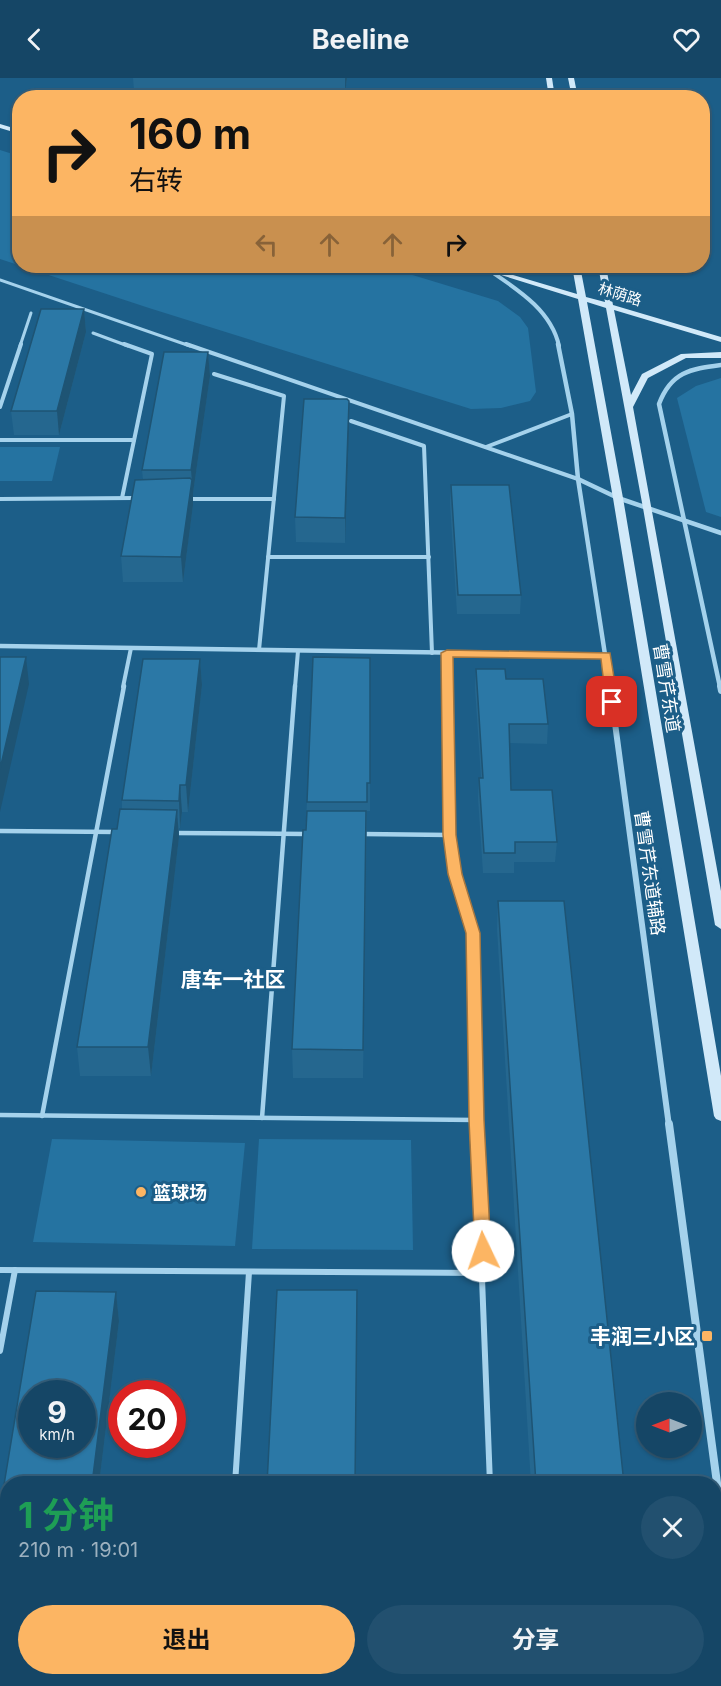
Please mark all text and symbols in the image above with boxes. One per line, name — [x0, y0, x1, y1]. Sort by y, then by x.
icon: back — [18, 23, 51, 56]
text: Beeline — [312, 23, 409, 56]
icon: heart — [670, 23, 703, 56]
text: 160 m — [129, 108, 251, 159]
icon: right — [30, 114, 108, 192]
text: 右转 — [129, 164, 183, 197]
icon: left — [250, 228, 283, 261]
icon: ahead — [313, 228, 346, 261]
icon: ahead — [376, 228, 409, 261]
icon: right — [439, 228, 472, 261]
street label: 林荫路 — [596, 278, 644, 310]
street label: 曹雪芹东道 — [650, 642, 684, 734]
pin — [586, 676, 637, 727]
icon: arrive — [595, 685, 628, 718]
street label: 曹雪芹东道辅路 — [631, 809, 669, 937]
district label: 唐车一社区 — [181, 967, 286, 992]
place label: 篮球场 — [153, 1182, 207, 1203]
marker: 篮球场 — [134, 1185, 148, 1199]
position arrow — [451, 1219, 515, 1283]
place label: 丰润三小区 — [590, 1324, 695, 1349]
marker: 丰润三小区 — [700, 1329, 714, 1343]
speed limit sign: 20 — [108, 1380, 186, 1458]
north arrow — [636, 1392, 702, 1458]
map controls — [636, 1392, 702, 1458]
text: 9 — [47, 1394, 67, 1430]
text: km/h — [39, 1425, 75, 1444]
text: 1 分钟 — [18, 1493, 114, 1537]
button: close — [641, 1496, 704, 1559]
text: 210 m · 19:01 — [18, 1538, 138, 1562]
button: 退出 — [18, 1605, 355, 1674]
button: 分享 — [367, 1605, 704, 1674]

